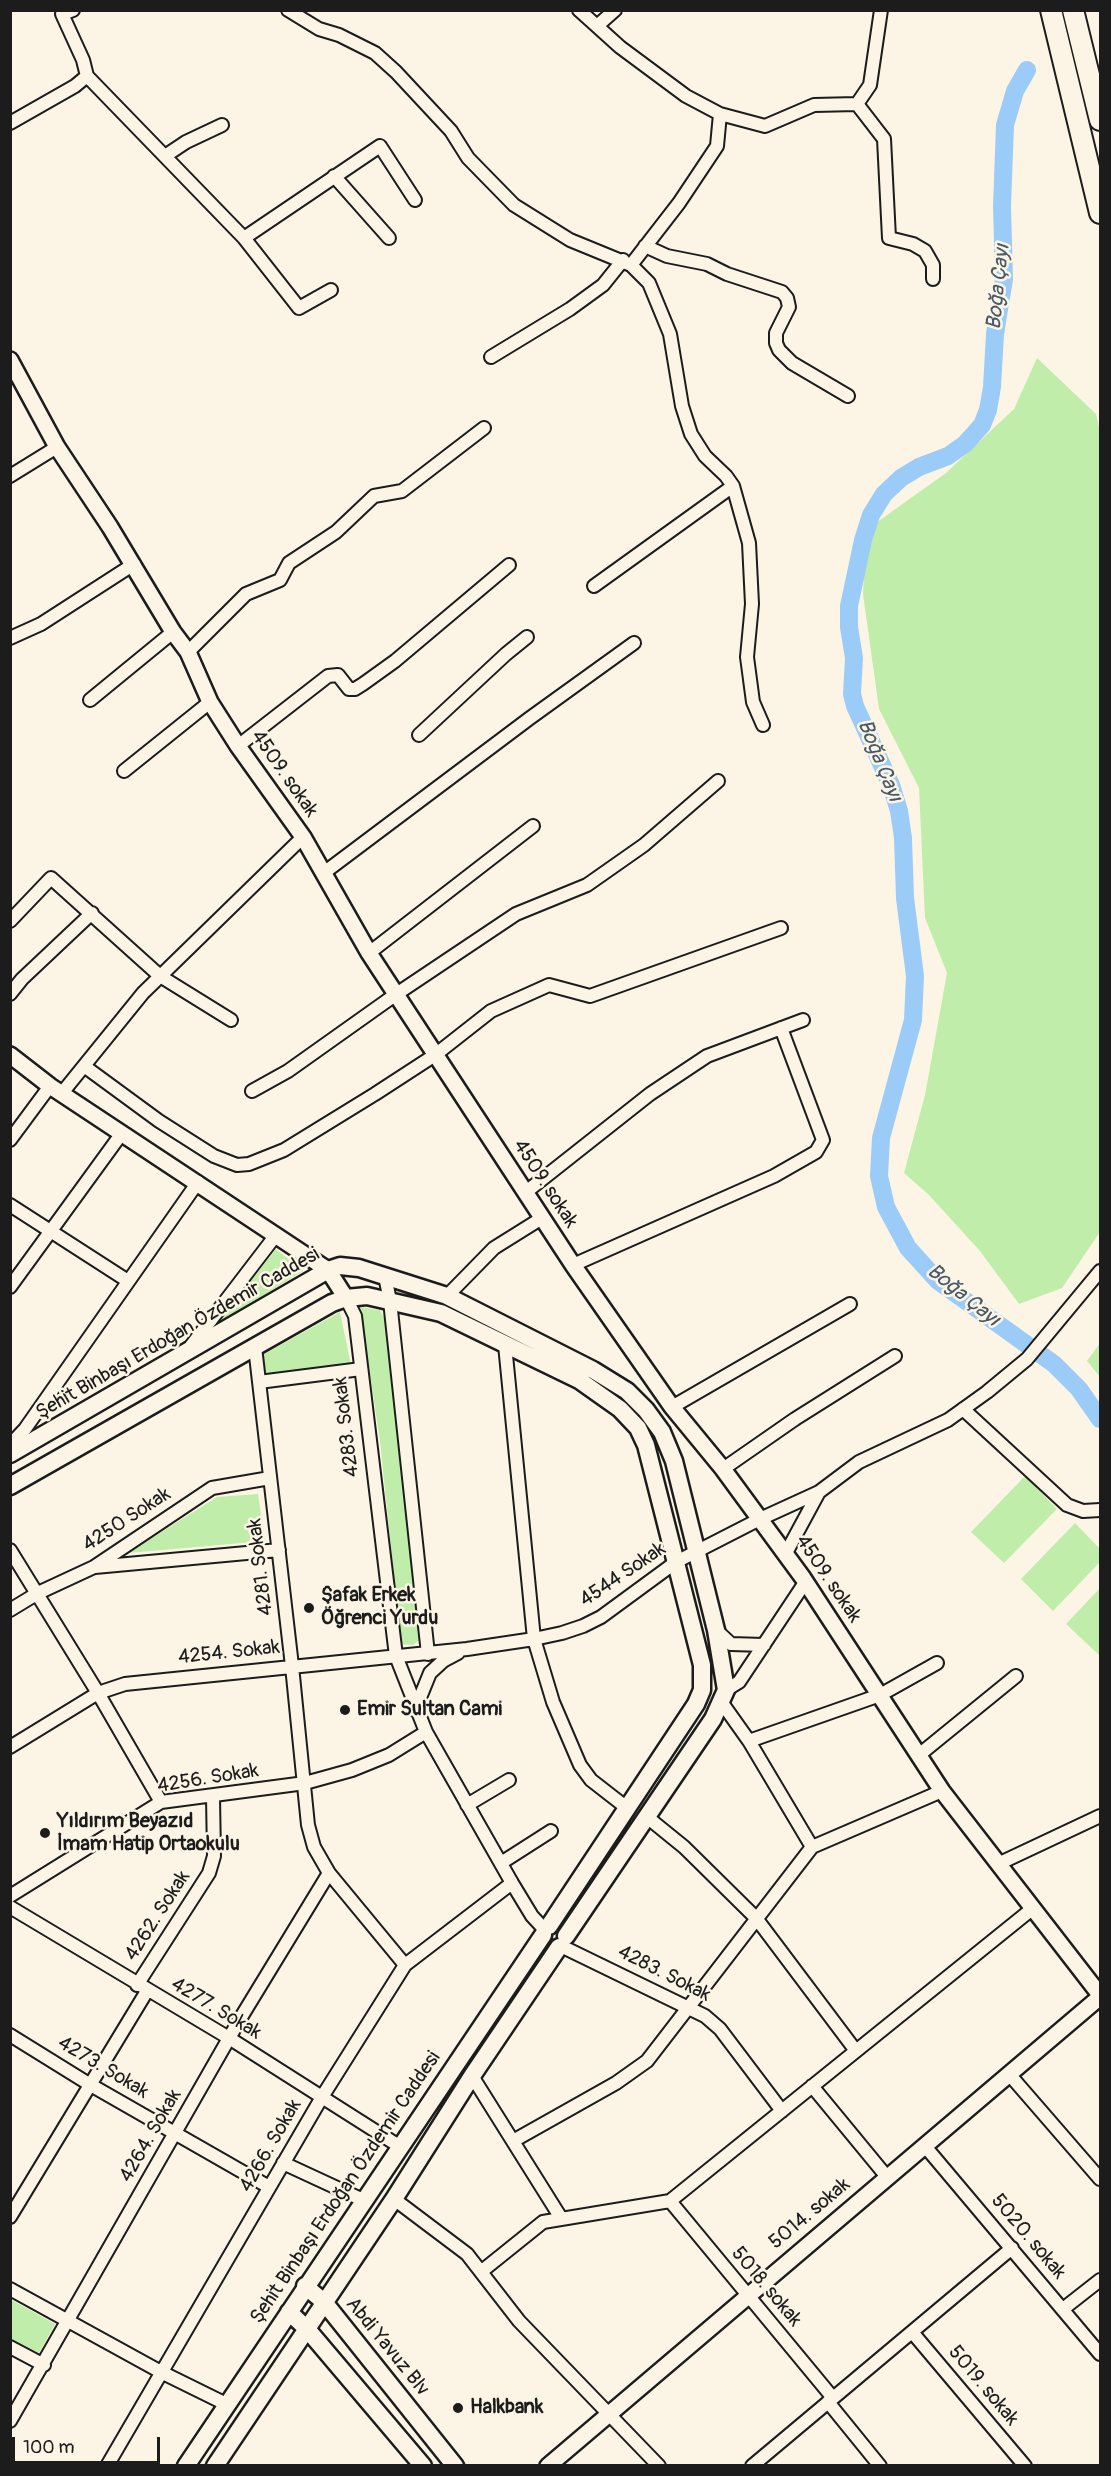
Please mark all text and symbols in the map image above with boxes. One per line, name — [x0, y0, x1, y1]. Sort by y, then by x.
water label: Boğa Çayı — [982, 243, 1016, 331]
water label: Boğa Çayı — [851, 716, 907, 806]
street label: 4509. sokak — [245, 726, 323, 822]
street label: 4509. sokak — [507, 1135, 583, 1233]
street label: Şehit Binbaşı Erdoğan Özdemir Caddesi — [32, 1243, 324, 1425]
water label: Boğa Çayı — [922, 1259, 1004, 1333]
street label: 4283. Sokak — [329, 1375, 365, 1479]
street label: 4250 Sokak — [79, 1483, 175, 1557]
street label: 4281. Sokak — [243, 1517, 279, 1617]
street label: 4509. sokak — [790, 1531, 866, 1627]
street label: 4544 Sokak — [576, 1538, 670, 1612]
place label: Şafak Erkek Öğrenci Yurdu — [321, 1584, 438, 1631]
marker: Şafak Erkek Öğrenci Yurdu — [302, 1601, 316, 1615]
street label: 4254. Sokak — [177, 1636, 281, 1670]
place label: Emir Sultan Cami — [357, 1698, 502, 1722]
marker: Emir Sultan Cami — [338, 1703, 352, 1717]
street label: 4256. Sokak — [156, 1759, 260, 1799]
place label: Yıldırım Beyazıd İmam Hatip Ortaokulu — [57, 1810, 240, 1857]
marker: Yıldırım Beyazıd İmam Hatip Ortaokulu — [38, 1826, 52, 1840]
street label: 4262. Sokak — [120, 1866, 196, 1966]
street label: 4283. Sokak — [614, 1940, 714, 2008]
street label: 4277. Sokak — [167, 1973, 265, 2045]
street label: 4273. Sokak — [53, 2032, 153, 2104]
street label: Şehit Binbaşı Erdoğan Özdemir Caddesi — [246, 2047, 446, 2329]
street label: 4264. Sokak — [115, 2085, 187, 2187]
street label: 4266. Sokak — [235, 2095, 307, 2197]
street label: 5014. sokak — [765, 2173, 855, 2255]
street label: 5020. sokak — [985, 2190, 1071, 2284]
street label: 5018. sokak — [726, 2242, 806, 2332]
street label: Abdi Yavuz Blv — [340, 2293, 434, 2401]
street label: 5019. sokak — [943, 2341, 1023, 2431]
place label: Halkbank — [470, 2396, 543, 2420]
marker: Halkbank — [451, 2401, 465, 2415]
scale bar — [15, 2425, 164, 2463]
text: 100 m — [23, 2436, 75, 2459]

